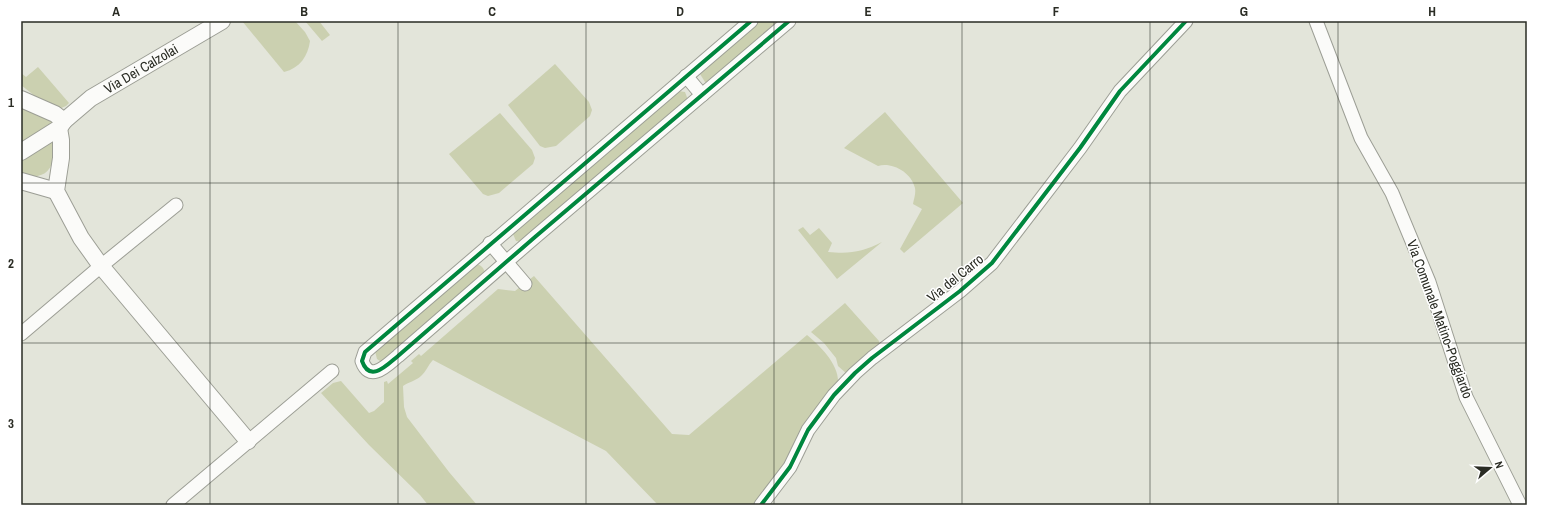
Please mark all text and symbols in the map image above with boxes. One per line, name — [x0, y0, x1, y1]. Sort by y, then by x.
text: A — [112, 3, 120, 20]
text: B — [300, 3, 308, 20]
text: C — [488, 3, 496, 20]
text: D — [676, 3, 684, 20]
text: E — [864, 3, 872, 20]
text: F — [1053, 3, 1060, 20]
text: G — [1240, 3, 1248, 20]
text: H — [1428, 3, 1436, 20]
street label: Via Dei Calzolai — [101, 40, 181, 97]
text: 1 — [8, 94, 14, 111]
street label: Via Comunale Matino-Poggiardo — [1403, 237, 1477, 401]
street label: Via del Carro — [923, 250, 987, 306]
text: 2 — [8, 255, 14, 272]
text: 3 — [8, 415, 14, 432]
north arrow — [1470, 448, 1510, 488]
text: N — [1492, 459, 1507, 470]

